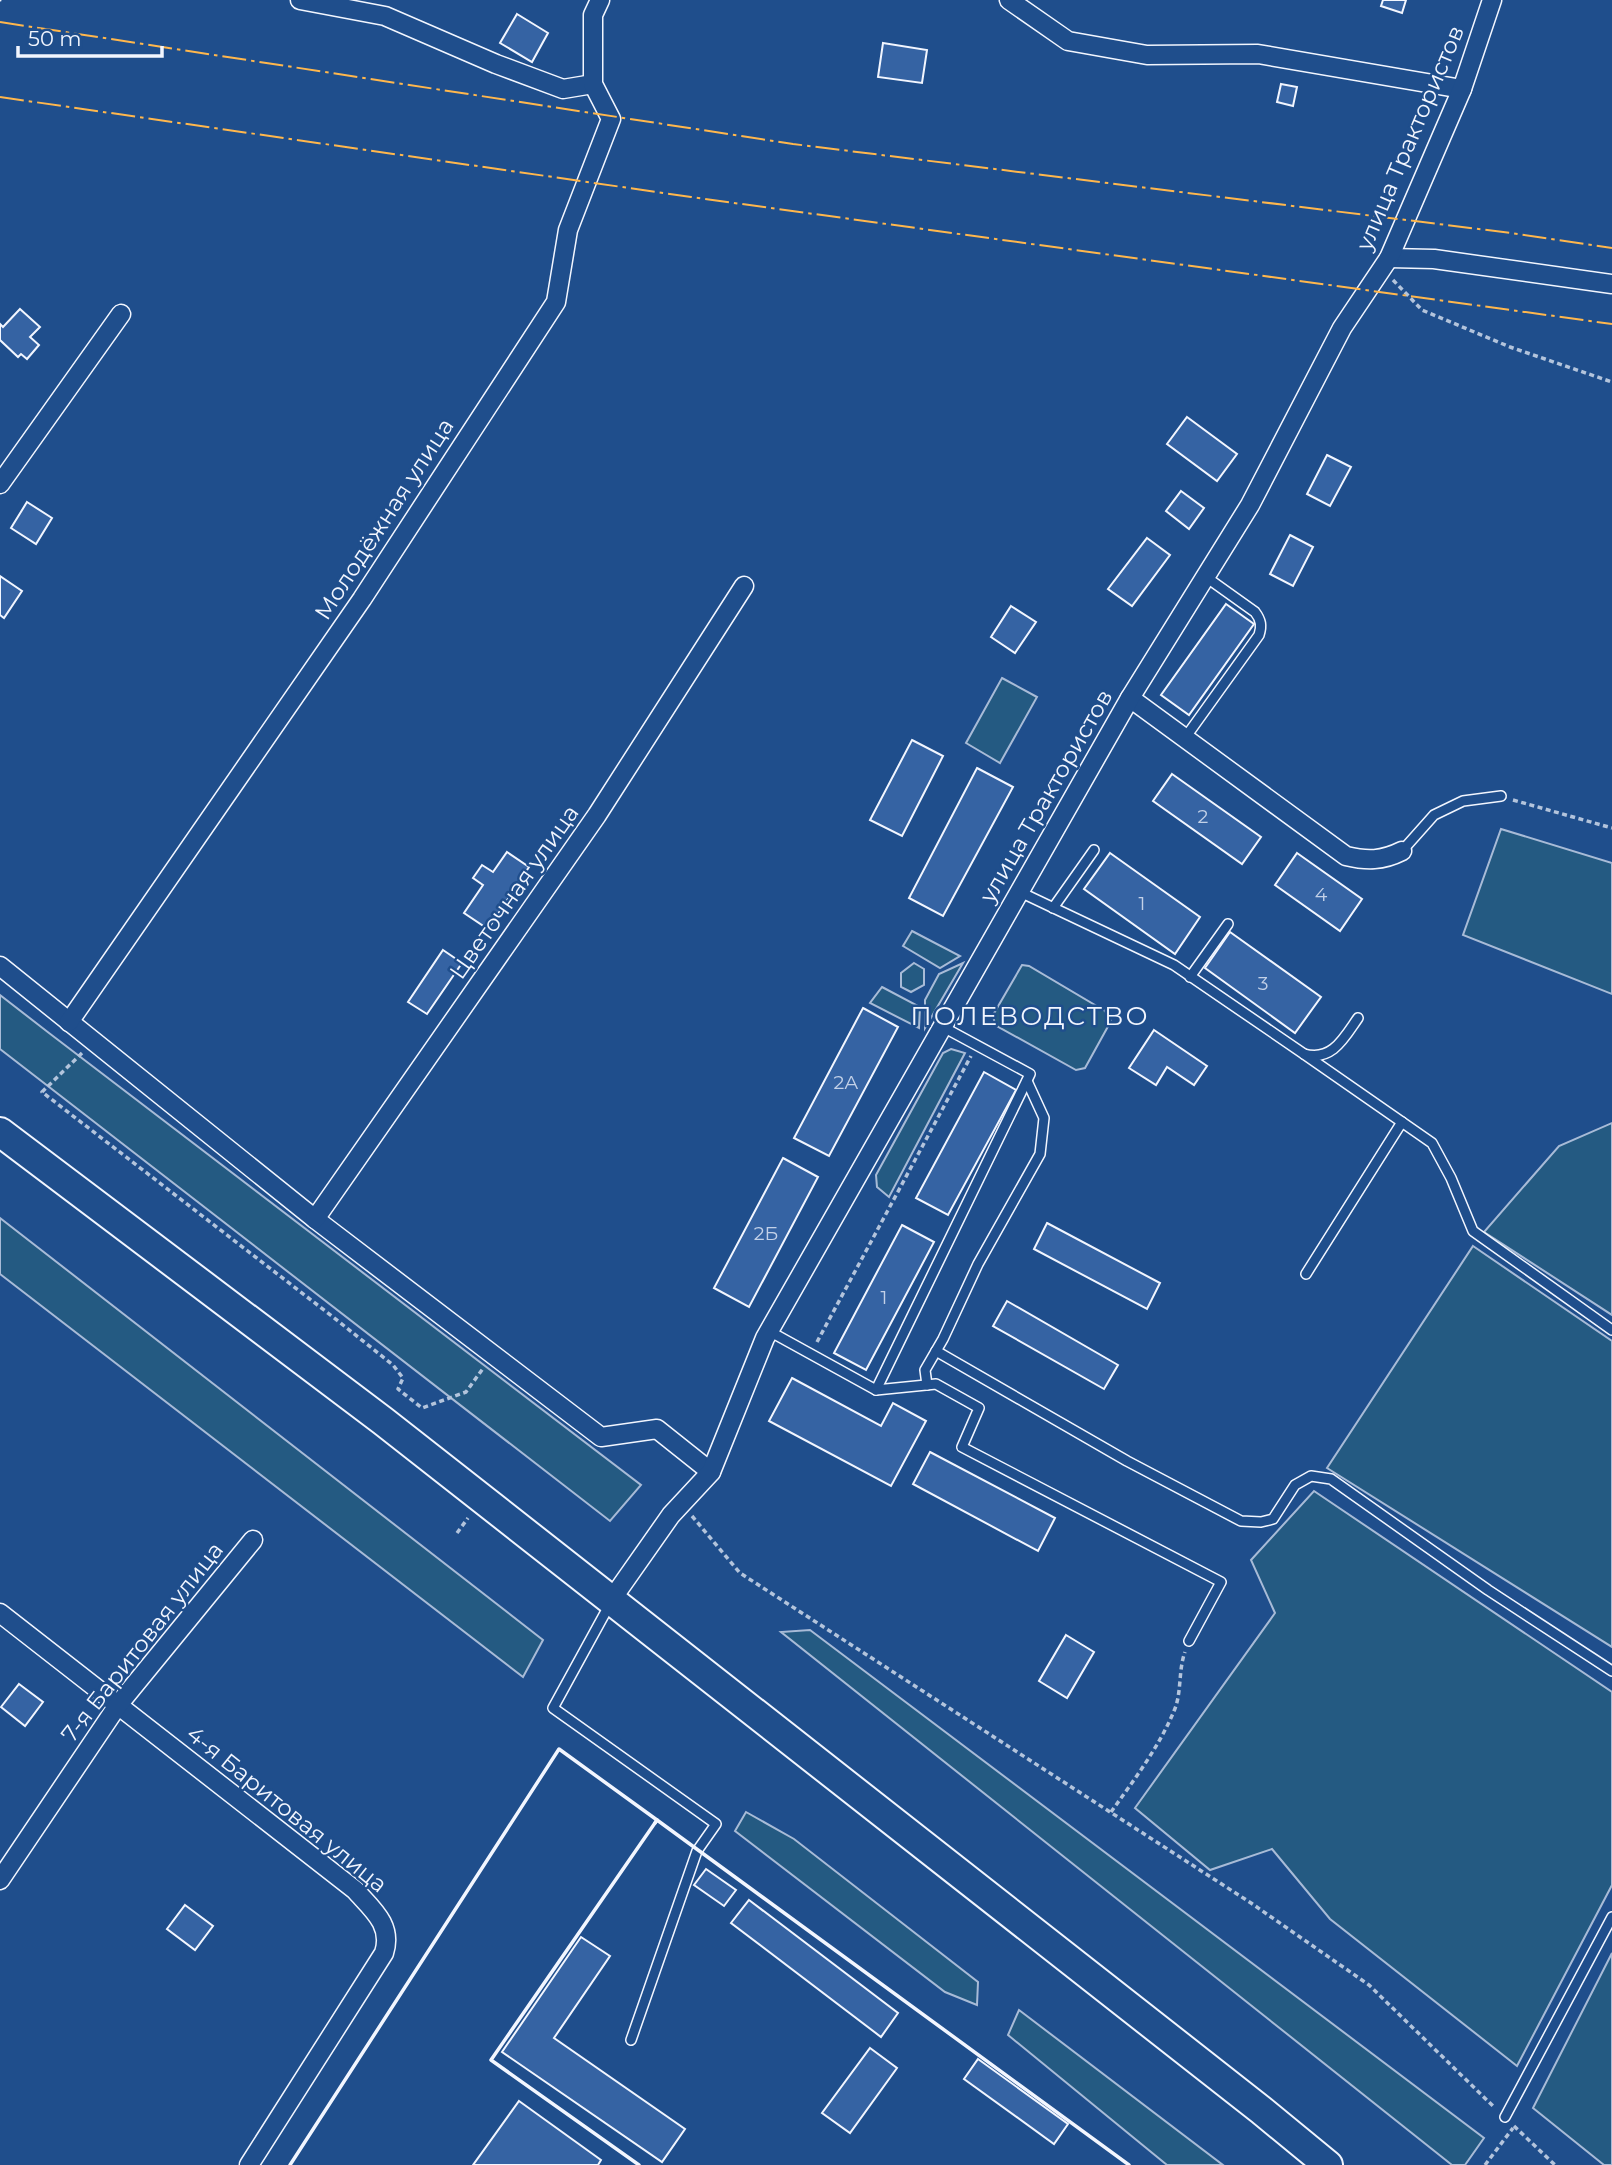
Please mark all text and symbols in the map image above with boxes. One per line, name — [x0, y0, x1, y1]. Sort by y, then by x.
scale bar — [18, 14, 161, 58]
street label: улица Трактористов — [1350, 21, 1470, 256]
text: 50 m — [28, 26, 82, 51]
street label: Молодёжная улица — [308, 413, 460, 625]
street label: улица Трактористов — [973, 684, 1118, 908]
street label: Цветочная улица — [443, 800, 585, 984]
house number: 2 — [1198, 805, 1209, 828]
house number: 4 — [1315, 883, 1328, 906]
house number: 1 — [1139, 892, 1145, 915]
house number: 3 — [1258, 972, 1268, 995]
district label: ПОЛЕВОДСТВО — [910, 1000, 1150, 1032]
house number: 2А — [834, 1071, 858, 1094]
house number: 2Б — [754, 1222, 778, 1245]
house number: 1 — [881, 1286, 887, 1309]
street label: 7-я Баритовая улица — [55, 1536, 229, 1748]
street label: 4-я Баритовая улица — [181, 1720, 393, 1898]

